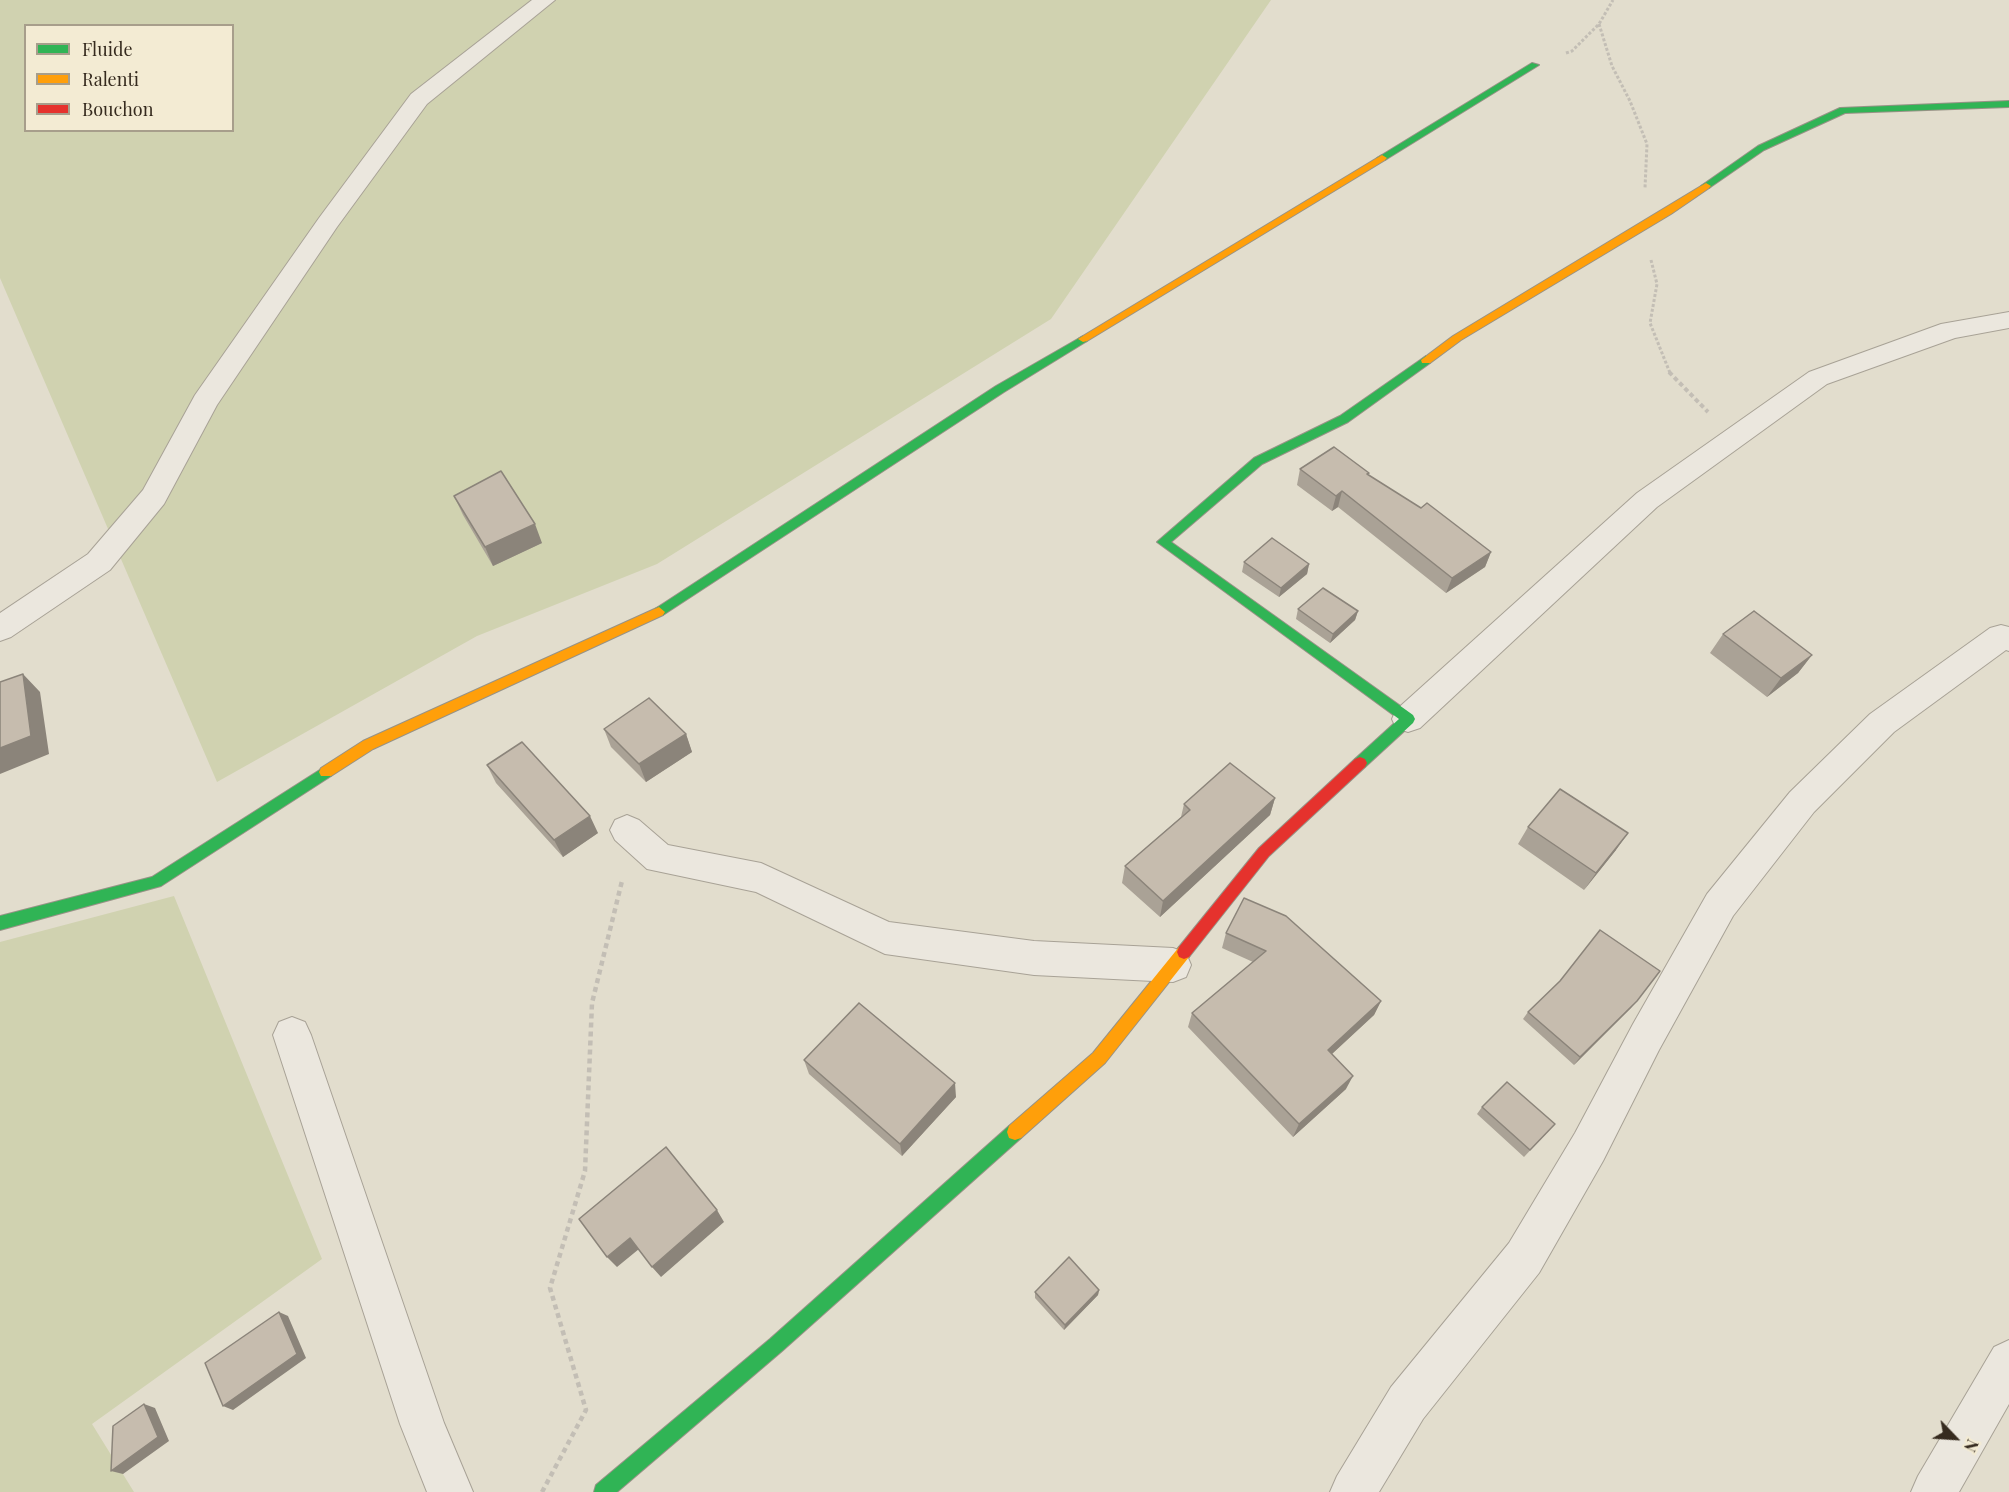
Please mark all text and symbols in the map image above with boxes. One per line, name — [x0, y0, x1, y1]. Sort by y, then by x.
legend — [24, 24, 234, 132]
text: Fluide — [82, 37, 133, 61]
text: Ralenti — [82, 67, 139, 91]
text: Bouchon — [82, 97, 153, 121]
north arrow — [1925, 1408, 1985, 1468]
text: N — [1960, 1436, 1984, 1455]

